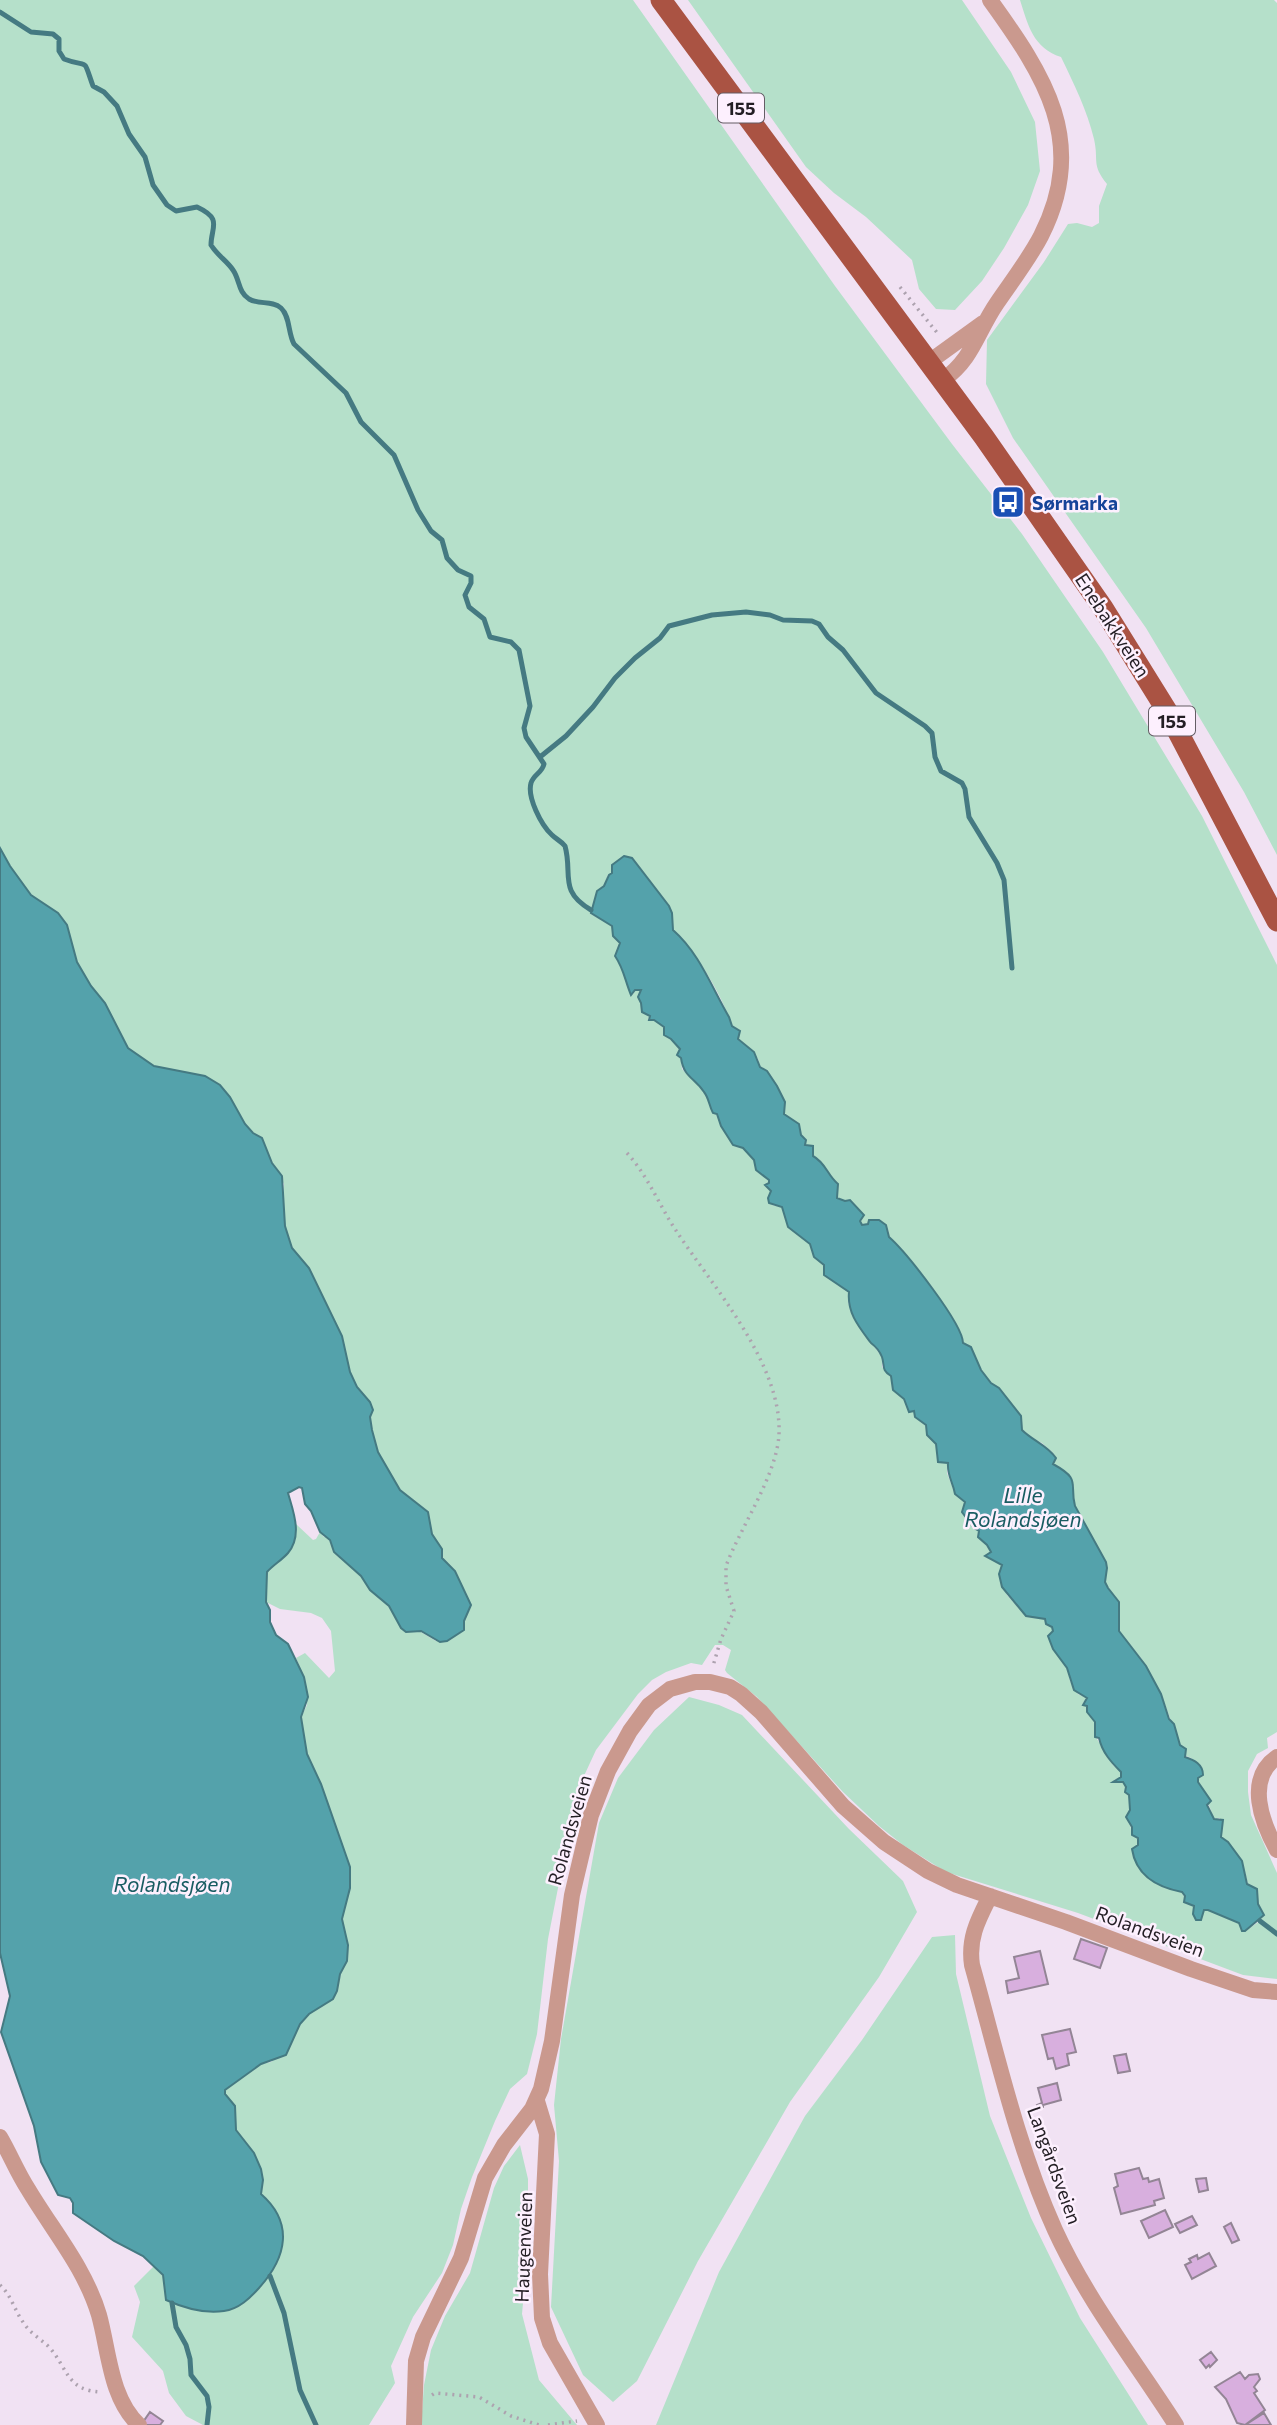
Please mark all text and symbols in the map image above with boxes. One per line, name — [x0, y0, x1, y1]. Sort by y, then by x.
road number: 155 — [718, 94, 764, 122]
bus stop icon: Sørmarka — [989, 483, 1027, 521]
place label: Sørmarka — [1032, 491, 1118, 514]
street label: Enebakkveien — [1071, 569, 1155, 681]
road number: 155 — [1149, 706, 1195, 736]
water label: Lille Rolandsjøen — [965, 1482, 1081, 1531]
street label: Rolandsveien — [542, 1772, 596, 1888]
water label: Rolandsjøen — [114, 1871, 230, 1896]
street label: Rolandsveien — [1093, 1901, 1207, 1961]
street label: Langårdsveien — [1023, 2103, 1087, 2227]
street label: Haugenveien — [510, 2191, 536, 2303]

